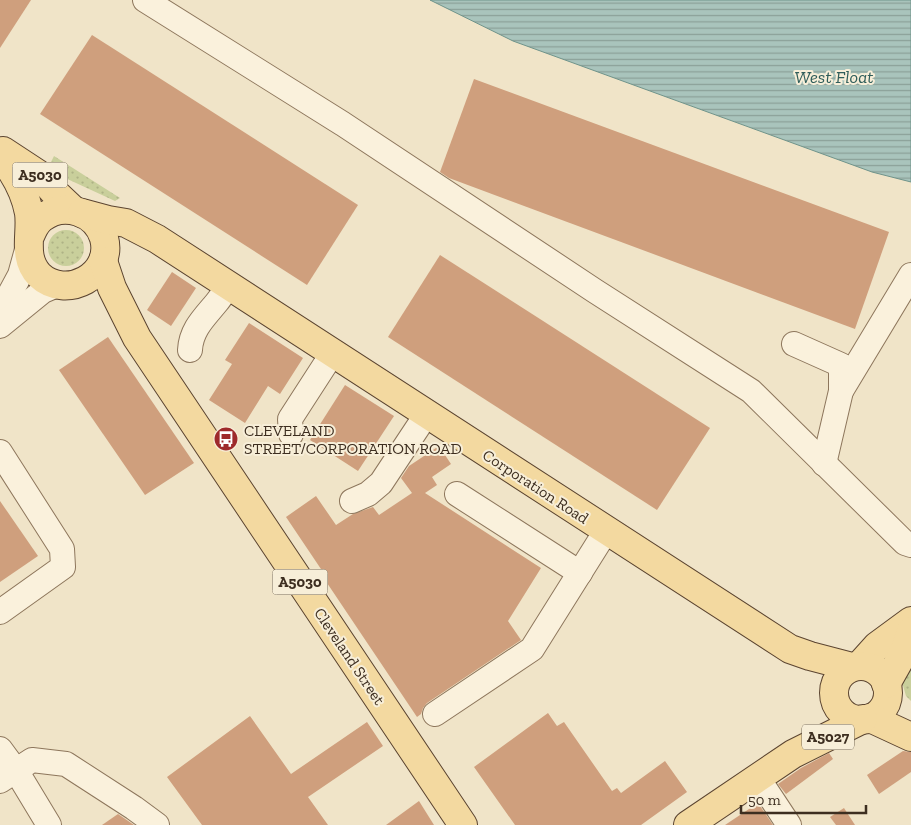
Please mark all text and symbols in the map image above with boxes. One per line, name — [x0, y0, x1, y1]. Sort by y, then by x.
water label: West Float — [794, 66, 874, 88]
road number: A5030 — [12, 162, 68, 188]
place label: CLEVELAND STREET/CORPORATION ROAD — [244, 421, 462, 458]
bus stop icon: CLEVELAND STREET/CORPORATION ROAD — [213, 426, 239, 452]
street label: Corporation Road — [479, 445, 592, 528]
road number: A5030 — [272, 570, 328, 594]
street label: Cleveland Street — [310, 604, 389, 708]
road number: A5027 — [802, 724, 854, 750]
scale bar — [741, 782, 866, 814]
text: 50 m — [748, 791, 781, 809]

